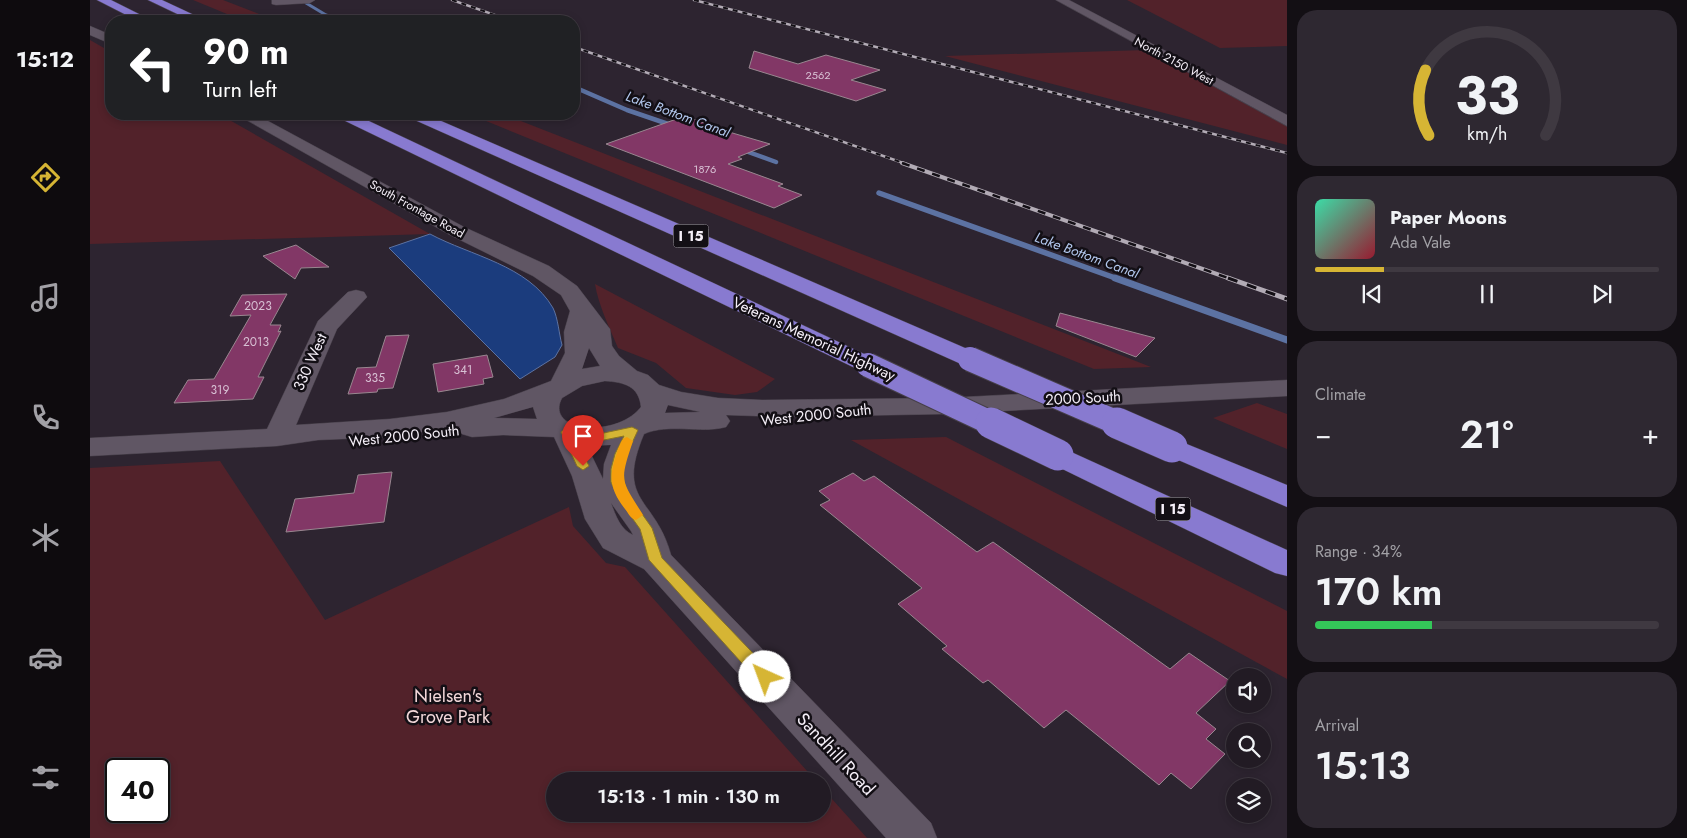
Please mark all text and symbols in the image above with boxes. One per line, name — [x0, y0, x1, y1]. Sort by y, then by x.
text: 90 m — [203, 27, 289, 77]
street label: North 2150 West — [1131, 33, 1217, 90]
icon: left — [120, 35, 185, 100]
text: 15:12 — [16, 43, 74, 75]
text: 33 — [1455, 58, 1519, 134]
house number: 2562 — [805, 67, 831, 83]
text: Turn left — [203, 73, 277, 105]
water label: Lake Bottom Canal — [623, 86, 734, 142]
text: km/h — [1467, 121, 1507, 147]
icon: directions — [28, 160, 63, 195]
house number: 1876 — [694, 161, 716, 177]
street label: South Frontage Road — [366, 175, 468, 243]
text: Paper Moons — [1390, 204, 1507, 231]
road number: I 15 — [674, 225, 708, 248]
water label: Lake Bottom Canal — [1032, 227, 1143, 283]
text: Ada Vale — [1390, 231, 1451, 254]
icon: music — [28, 280, 63, 315]
icon: previous — [1358, 280, 1386, 308]
icon: pause — [1473, 280, 1501, 308]
icon: next — [1588, 280, 1616, 308]
street label: Veterans Memorial Highway — [729, 292, 899, 387]
house number: 2023 — [244, 297, 272, 315]
street label: 330 West — [288, 329, 333, 394]
house number: 2013 — [243, 333, 269, 351]
house number: 341 — [454, 361, 472, 379]
house number: 335 — [365, 369, 385, 387]
house number: 319 — [211, 381, 230, 399]
text: Climate — [1315, 383, 1366, 406]
street label: 2000 South — [1045, 385, 1121, 411]
street label: West 2000 South — [759, 398, 873, 432]
icon: phone — [28, 400, 63, 435]
text: 21° — [1460, 407, 1513, 462]
text: − — [1315, 414, 1332, 455]
text: + — [1642, 414, 1659, 455]
pin — [562, 415, 604, 466]
street label: West 2000 South — [347, 419, 461, 453]
icon: arrive — [569, 422, 597, 450]
road number: I 15 — [1156, 498, 1190, 520]
icon: climate — [28, 520, 63, 555]
text: Range · 34% — [1315, 540, 1402, 563]
text: 170 km — [1315, 564, 1443, 619]
icon: car — [28, 640, 63, 675]
position arrow — [738, 650, 790, 702]
map controls — [1226, 668, 1271, 823]
button: sound — [1226, 668, 1271, 713]
park label: Nielsen's Grove Park — [406, 683, 490, 730]
street label: Sandhill Road — [791, 707, 881, 801]
text: Arrival — [1315, 714, 1359, 737]
button: search — [1226, 723, 1271, 768]
text: 15:13 — [1315, 738, 1411, 793]
speed limit sign: 40 — [105, 758, 170, 823]
icon: filters — [28, 760, 63, 795]
button: layers — [1226, 778, 1271, 823]
text: 15:13 · 1 min · 130 m — [597, 783, 780, 810]

